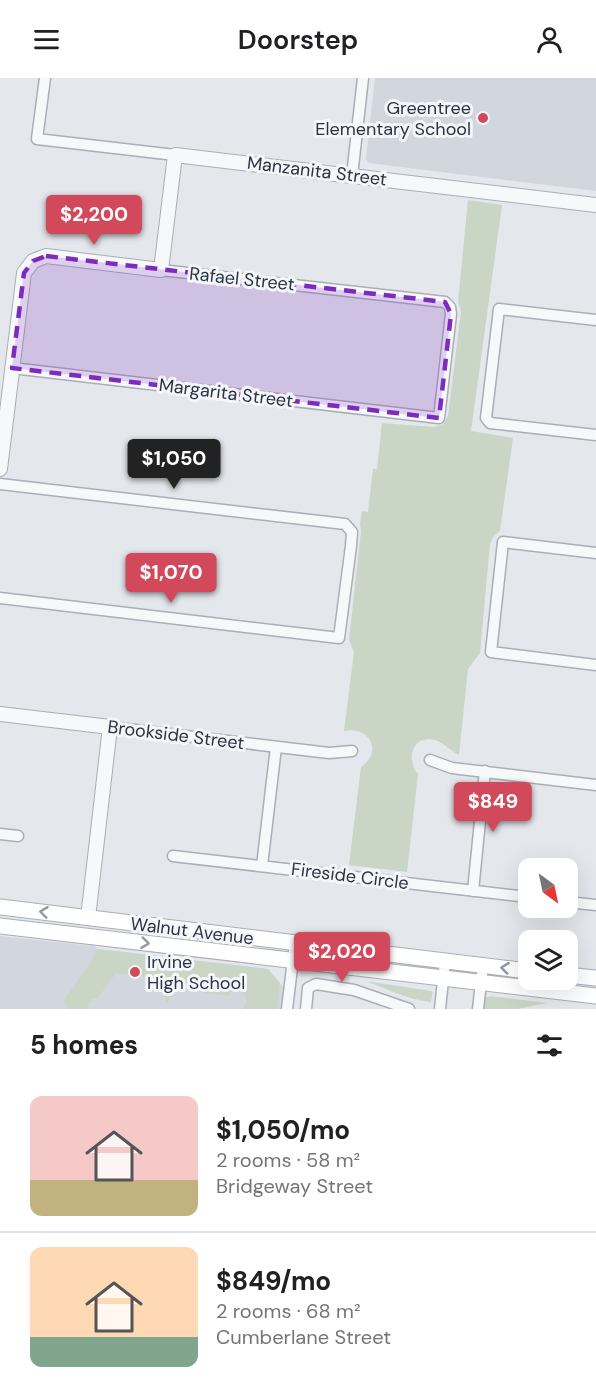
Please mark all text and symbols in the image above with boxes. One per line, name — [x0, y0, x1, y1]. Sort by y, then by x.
text: Doorstep — [238, 22, 358, 57]
icon: menu — [30, 23, 63, 56]
icon: person — [533, 23, 566, 56]
place label: Greentree Elementary School — [315, 96, 471, 141]
marker: Greentree Elementary School — [476, 111, 490, 125]
street label: Manzanita Street — [246, 151, 388, 191]
pin: $2,200 — [45, 195, 143, 246]
text: $2,200 — [60, 201, 128, 227]
street label: Rafael Street — [188, 262, 296, 296]
street label: Margarita Street — [158, 373, 294, 413]
pin: $1,050 — [125, 439, 223, 490]
text: $1,050 — [142, 445, 206, 471]
pin: $1,070 — [122, 553, 220, 604]
text: $1,070 — [140, 559, 202, 585]
street label: Brookside Street — [106, 715, 246, 755]
pin: $849 — [457, 782, 529, 833]
text: $849 — [468, 788, 518, 814]
street label: Fireside Circle — [290, 857, 410, 895]
north arrow — [518, 858, 578, 918]
map controls — [518, 858, 578, 990]
one-way arrow — [40, 907, 49, 919]
street label: Walnut Avenue — [129, 912, 255, 950]
button: layers — [518, 930, 578, 990]
pin: $2,020 — [293, 932, 391, 983]
one-way arrow — [140, 936, 150, 949]
text: $2,020 — [308, 938, 376, 964]
place label: Irvine High School — [147, 950, 245, 995]
one-way arrow — [501, 962, 510, 975]
marker: Irvine High School — [128, 965, 142, 979]
text: 5 homes — [30, 1028, 138, 1062]
icon: filters — [533, 1029, 566, 1062]
text: $1,050/mo — [216, 1113, 350, 1147]
icon: home — [78, 1120, 150, 1192]
text: 2 rooms · 58 m² — [216, 1147, 360, 1173]
text: Bridgeway Street — [216, 1173, 373, 1199]
text: $849/mo — [216, 1264, 331, 1298]
icon: home — [78, 1271, 150, 1343]
text: 2 rooms · 68 m² — [216, 1298, 361, 1324]
text: Cumberlane Street — [216, 1324, 391, 1350]

